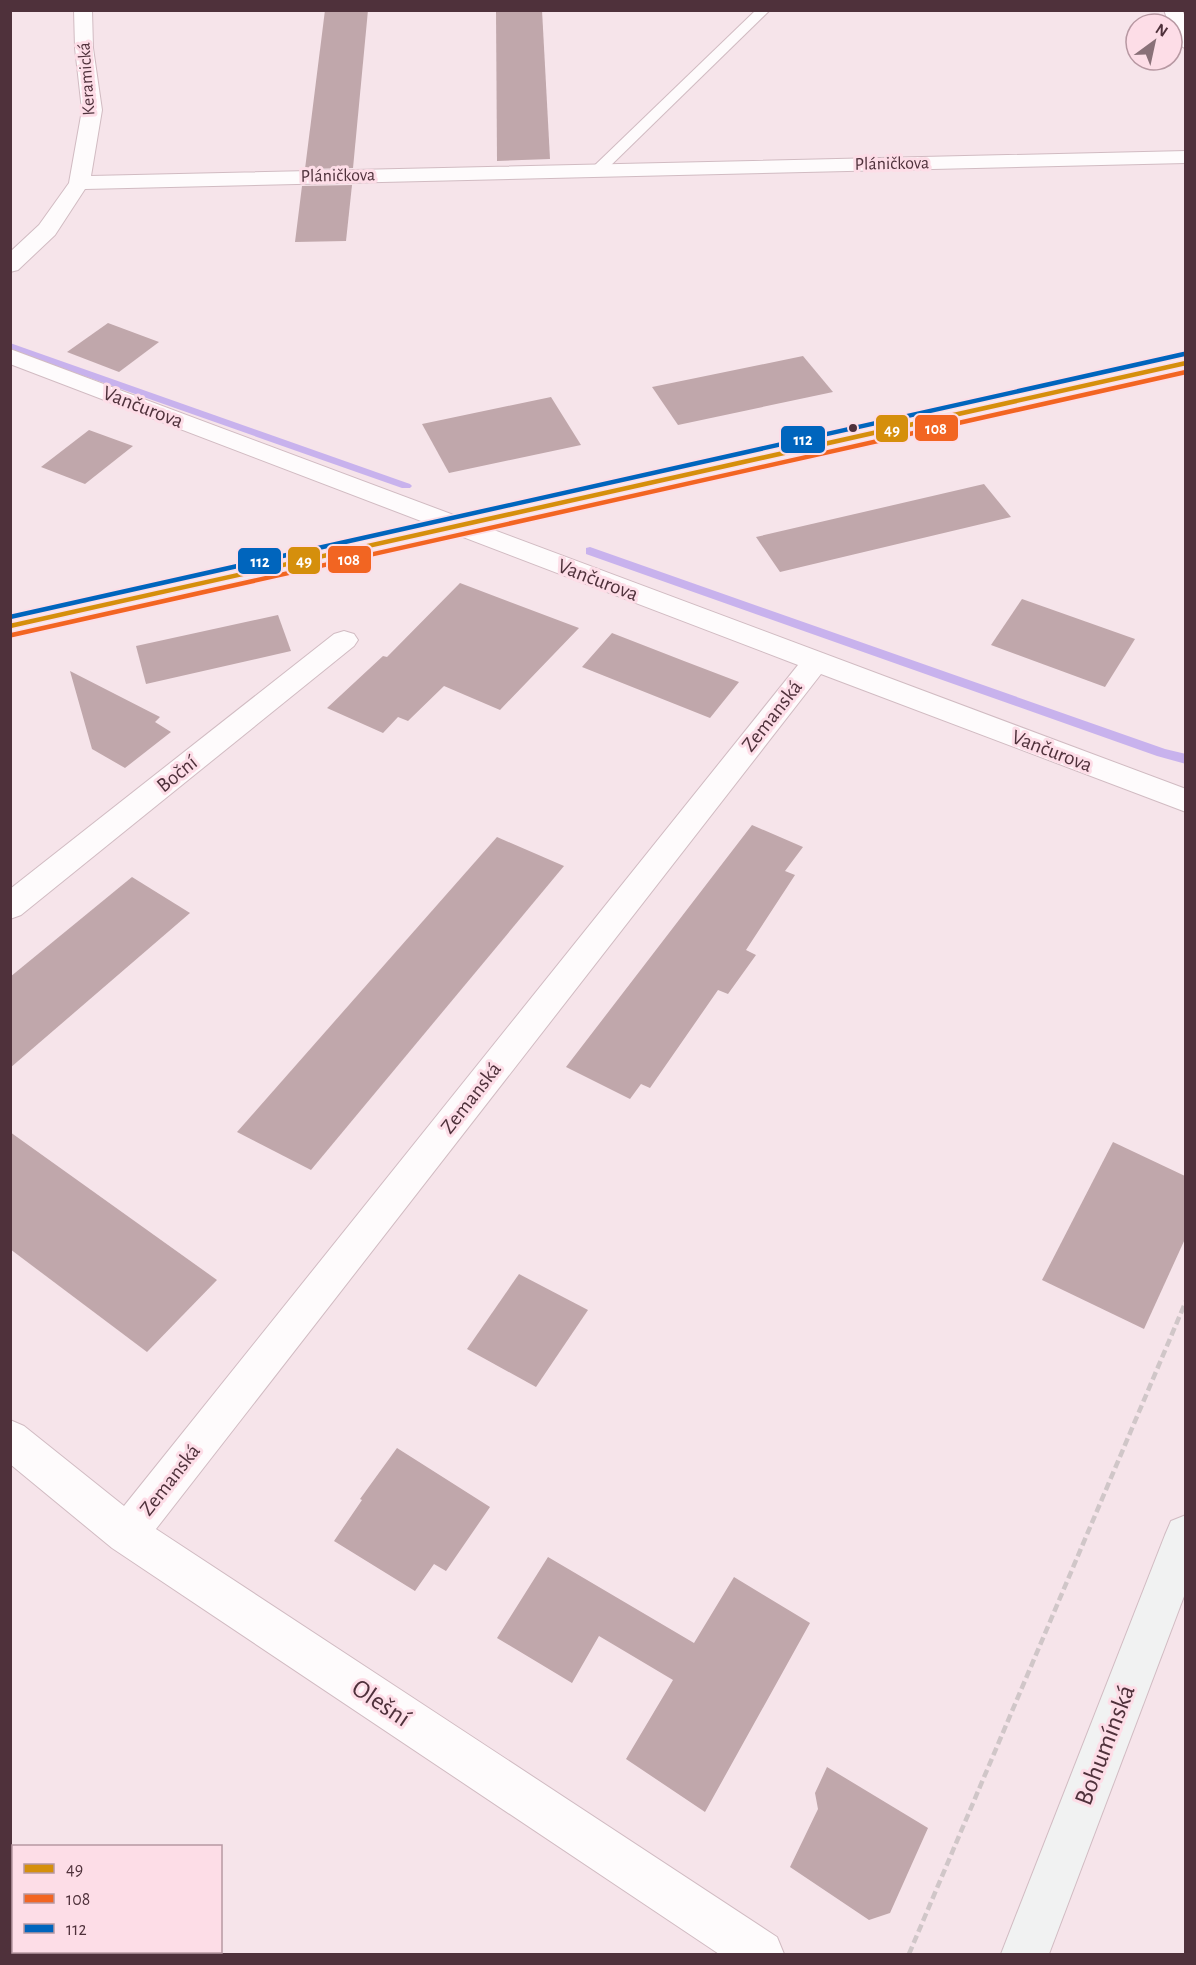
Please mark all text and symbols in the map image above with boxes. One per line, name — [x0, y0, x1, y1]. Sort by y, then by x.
north arrow — [1124, 12, 1184, 72]
text: N — [1153, 21, 1171, 40]
street label: Keramická — [75, 42, 99, 116]
street label: Pláničkova — [855, 154, 929, 174]
street label: Pláničkova — [301, 166, 375, 186]
street label: Vančurova — [100, 382, 187, 432]
line badge: 49 — [875, 414, 909, 443]
line badge: 108 — [914, 414, 959, 442]
text: 108 — [925, 421, 947, 437]
unlabelled marker — [847, 422, 859, 434]
text: 49 — [884, 422, 900, 438]
line badge: 112 — [780, 425, 826, 454]
text: 112 — [793, 432, 813, 448]
line badge: 108 — [327, 545, 372, 574]
line badge: 49 — [287, 546, 321, 575]
line badge: 112 — [237, 547, 282, 575]
text: 108 — [338, 552, 360, 568]
text: 49 — [296, 553, 312, 569]
text: 112 — [250, 554, 270, 570]
street label: Vančurova — [555, 555, 642, 605]
street label: Zemanská — [738, 676, 806, 756]
street label: Vančurova — [1009, 726, 1096, 776]
street label: Boční — [153, 751, 202, 796]
street label: Zemanská — [437, 1058, 505, 1138]
street label: Zemanská — [136, 1440, 204, 1520]
street label: Olešní — [347, 1674, 415, 1732]
street label: Bohumínská — [1070, 1681, 1140, 1809]
legend — [12, 1845, 222, 1953]
text: 49 — [66, 1861, 83, 1879]
text: 108 — [66, 1891, 90, 1909]
text: 112 — [66, 1921, 87, 1939]

